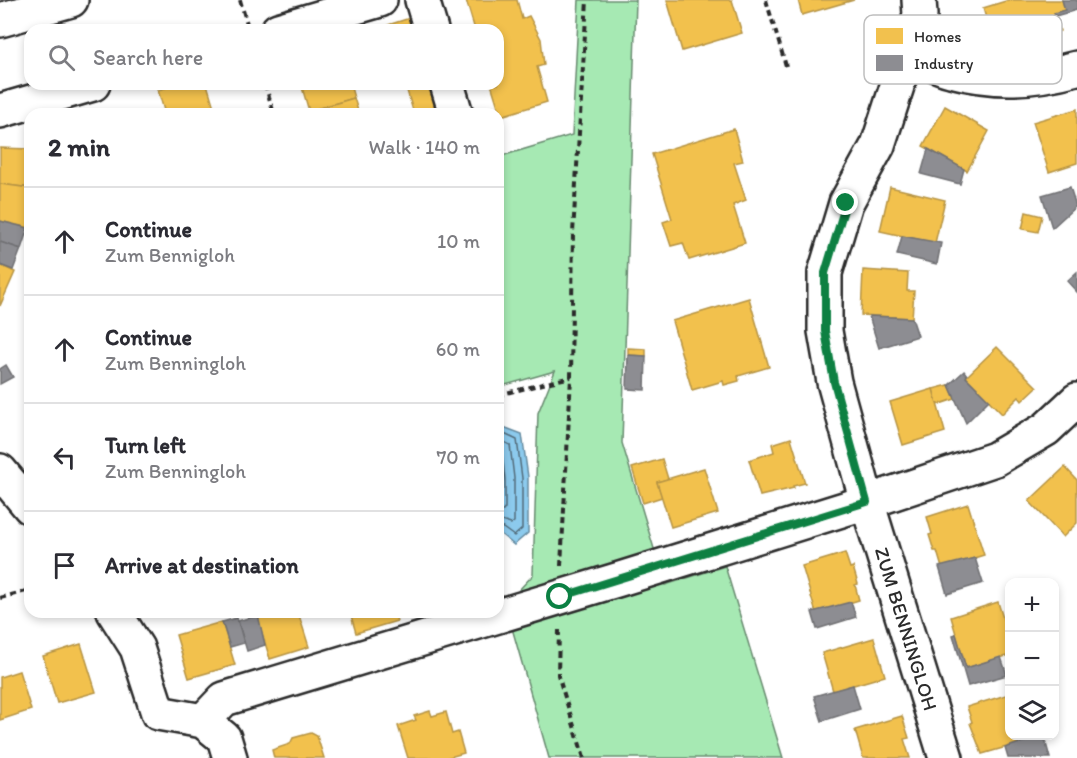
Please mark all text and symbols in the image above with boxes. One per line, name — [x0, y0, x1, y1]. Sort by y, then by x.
legend — [864, 15, 1062, 84]
search box — [24, 24, 504, 90]
text: Homes — [914, 27, 961, 46]
icon: search — [45, 41, 78, 74]
text: Search here — [93, 44, 203, 71]
text: Industry — [914, 54, 974, 73]
text: 2 min — [48, 131, 110, 163]
text: Walk · 140 m — [369, 135, 480, 159]
route end — [832, 189, 858, 215]
text: Continue — [105, 216, 192, 243]
icon: ahead — [48, 225, 81, 258]
text: 10 m — [437, 229, 480, 253]
text: Zum Bennigloh — [105, 243, 235, 267]
text: Continue — [105, 324, 192, 351]
icon: ahead — [48, 333, 81, 366]
text: 60 m — [436, 337, 480, 361]
text: Zum Benningloh — [105, 351, 246, 375]
text: Turn left — [105, 432, 186, 459]
icon: left — [48, 441, 81, 474]
text: 70 m — [436, 445, 480, 469]
text: Zum Benningloh — [105, 459, 246, 483]
street label: ZUM BENNINGLOH — [870, 544, 943, 714]
icon: arrive — [48, 549, 81, 582]
text: Arrive at destination — [105, 552, 299, 579]
map controls — [1005, 578, 1059, 740]
button: + — [1005, 578, 1059, 632]
route start — [546, 583, 572, 609]
button: − — [1005, 632, 1059, 686]
button: layers — [1005, 686, 1059, 740]

